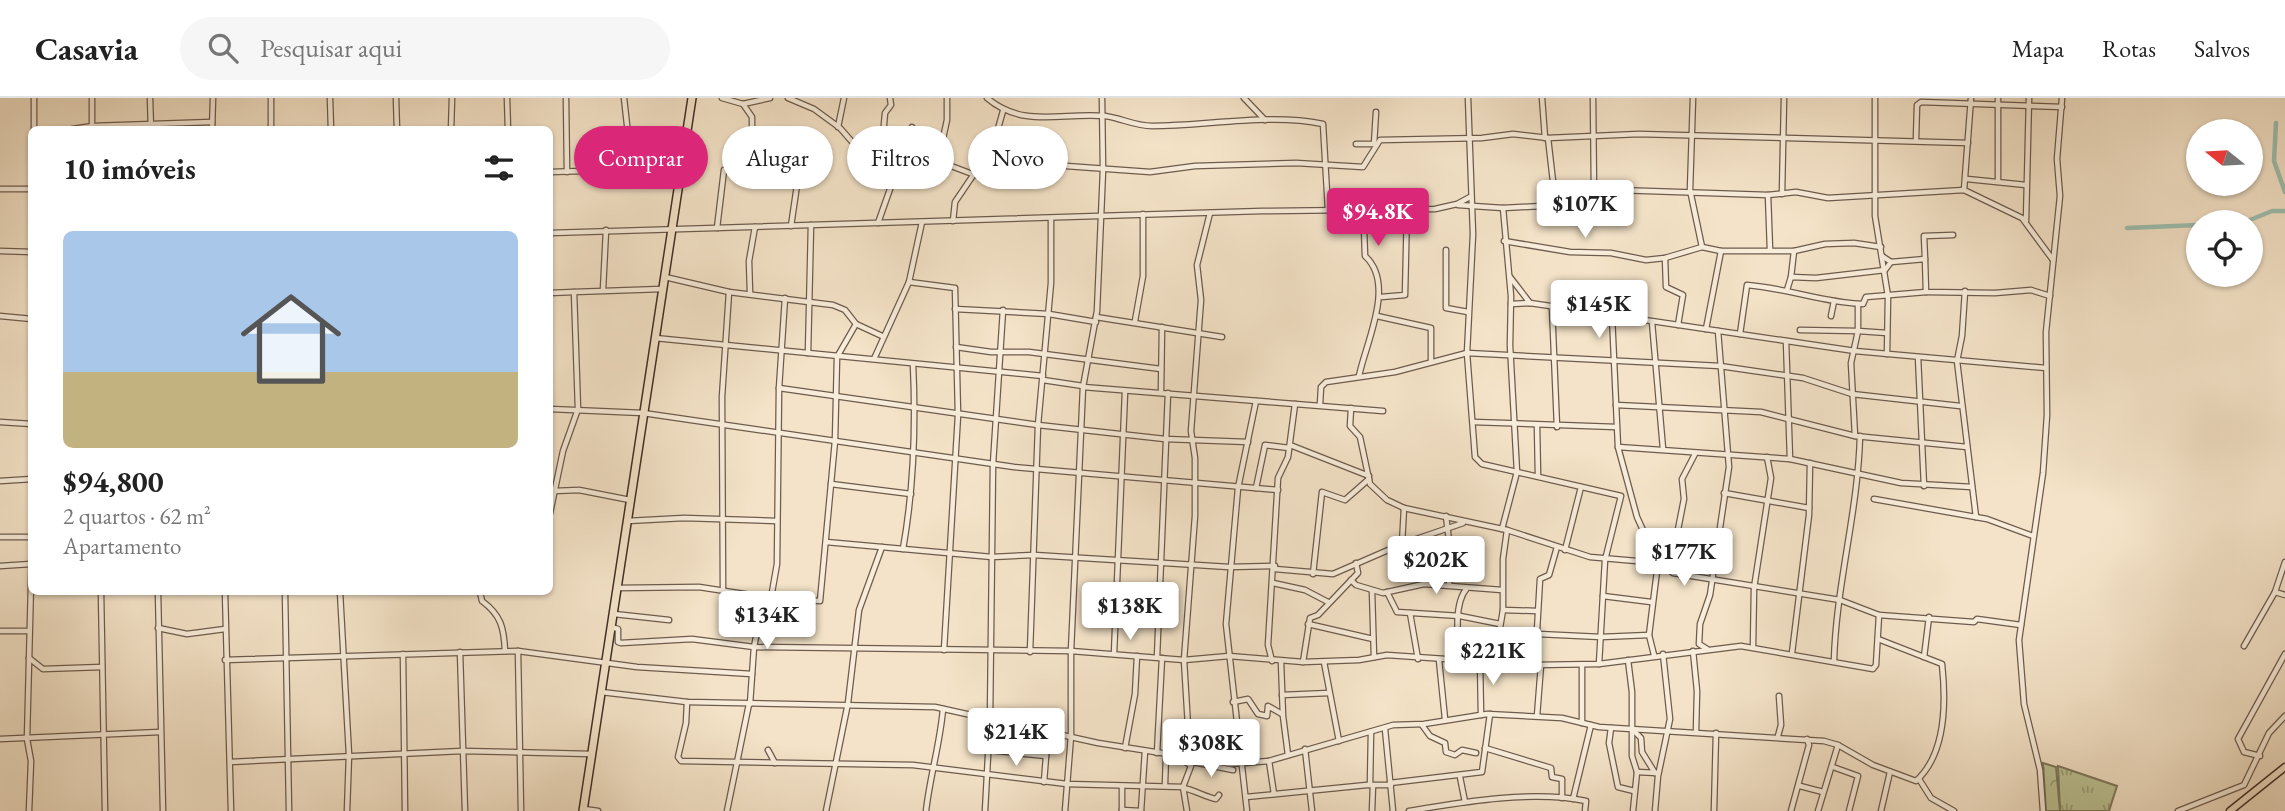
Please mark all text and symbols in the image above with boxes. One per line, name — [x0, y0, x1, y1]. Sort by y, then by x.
search box — [180, 17, 670, 80]
text: Casavia — [35, 27, 138, 70]
icon: search — [204, 29, 242, 67]
text: Pesquisar aqui — [260, 31, 402, 65]
text: Mapa — [2012, 33, 2064, 64]
text: Rotas — [2102, 33, 2156, 64]
text: Salvos — [2194, 33, 2250, 64]
north arrow — [2186, 119, 2263, 196]
map controls — [2186, 119, 2263, 287]
chip: Comprar — [574, 126, 708, 189]
chip: Alugar — [722, 126, 833, 189]
chip: Filtros — [847, 126, 954, 189]
chip: Novo — [968, 126, 1068, 189]
text: 10 imóveis — [63, 149, 196, 188]
icon: filters — [480, 149, 518, 187]
pin: $107K — [1536, 180, 1634, 240]
pin: $94.8K — [1321, 188, 1435, 248]
text: $107K — [1553, 188, 1617, 218]
text: $94.8K — [1343, 196, 1413, 226]
button: locate — [2186, 210, 2263, 287]
icon: home — [228, 276, 354, 402]
pin: $145K — [1550, 280, 1648, 340]
text: $145K — [1567, 288, 1631, 318]
text: $94,800 — [63, 462, 164, 501]
text: 2 quartos · 62 m² — [63, 501, 211, 531]
pin: $177K — [1635, 528, 1733, 588]
text: Apartamento — [63, 531, 181, 561]
pin: $202K — [1387, 536, 1485, 596]
text: $177K — [1652, 536, 1716, 566]
text: $202K — [1404, 544, 1468, 574]
pin: $138K — [1081, 582, 1179, 642]
text: $138K — [1098, 590, 1162, 620]
pin: $134K — [718, 592, 816, 651]
text: $134K — [735, 599, 799, 629]
pin: $221K — [1444, 628, 1542, 687]
text: $221K — [1461, 635, 1525, 665]
pin: $214K — [967, 708, 1065, 768]
text: $214K — [984, 716, 1048, 746]
pin: $308K — [1162, 720, 1260, 779]
text: $308K — [1179, 727, 1243, 757]

